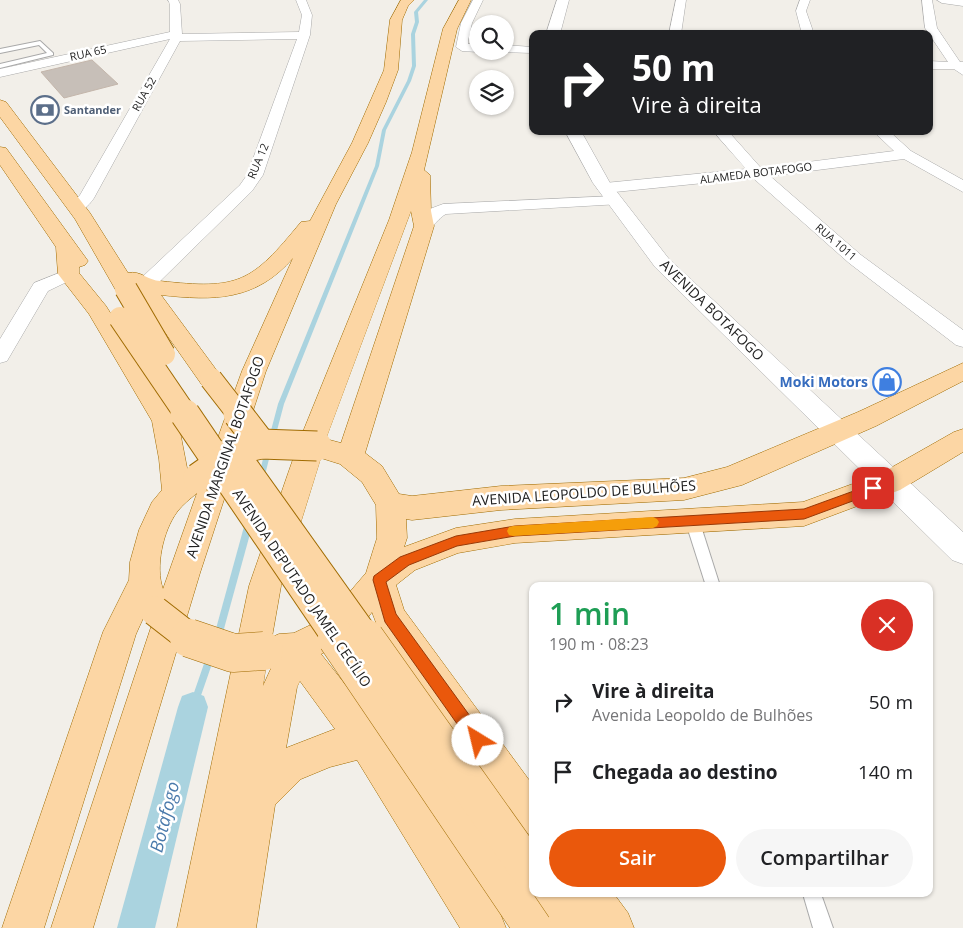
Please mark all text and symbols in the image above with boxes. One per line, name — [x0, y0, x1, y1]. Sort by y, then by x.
map controls — [469, 15, 514, 115]
button: search — [469, 15, 514, 60]
street label: RUA 65 — [68, 41, 108, 64]
text: 50 m — [632, 44, 715, 91]
icon: right — [549, 50, 614, 115]
button: layers — [469, 70, 514, 115]
street label: RUA 52 — [128, 74, 159, 114]
text: Vire à direita — [632, 89, 762, 119]
bank icon: Santander — [30, 95, 60, 125]
place label: Santander — [64, 102, 121, 117]
street label: RUA 12 — [243, 141, 272, 181]
street label: ALAMEDA BOTAFOGO — [699, 158, 813, 187]
street label: RUA 1011 — [813, 220, 860, 264]
street label: AVENIDA BOTAFOGO — [656, 255, 769, 364]
street label: AVENIDA MARGINAL BOTAFOGO — [181, 353, 268, 560]
shop icon: Moki Motors — [872, 367, 902, 397]
place label: Moki Motors — [780, 372, 868, 391]
pin — [852, 467, 894, 509]
icon: arrive — [859, 474, 887, 502]
street label: AVENIDA LEOPOLDO DE BULHÕES — [471, 475, 696, 510]
street label: AVENIDA DEPUTADO JAMEL CECÍLIO — [229, 485, 376, 691]
text: 1 min — [549, 593, 630, 634]
button: close — [861, 599, 913, 651]
text: 190 m · 08:23 — [549, 633, 649, 655]
text: Vire à direita — [592, 678, 715, 704]
icon: right — [549, 688, 577, 716]
text: 50 m — [869, 689, 913, 715]
text: Avenida Leopoldo de Bulhões — [592, 704, 813, 726]
position arrow — [451, 713, 503, 765]
icon: arrive — [549, 758, 577, 786]
text: Chegada ao destino — [592, 759, 778, 785]
text: 140 m — [858, 759, 913, 785]
water label: Botafogo — [144, 779, 184, 855]
button: Sair — [549, 829, 726, 887]
button: Compartilhar — [736, 829, 913, 887]

